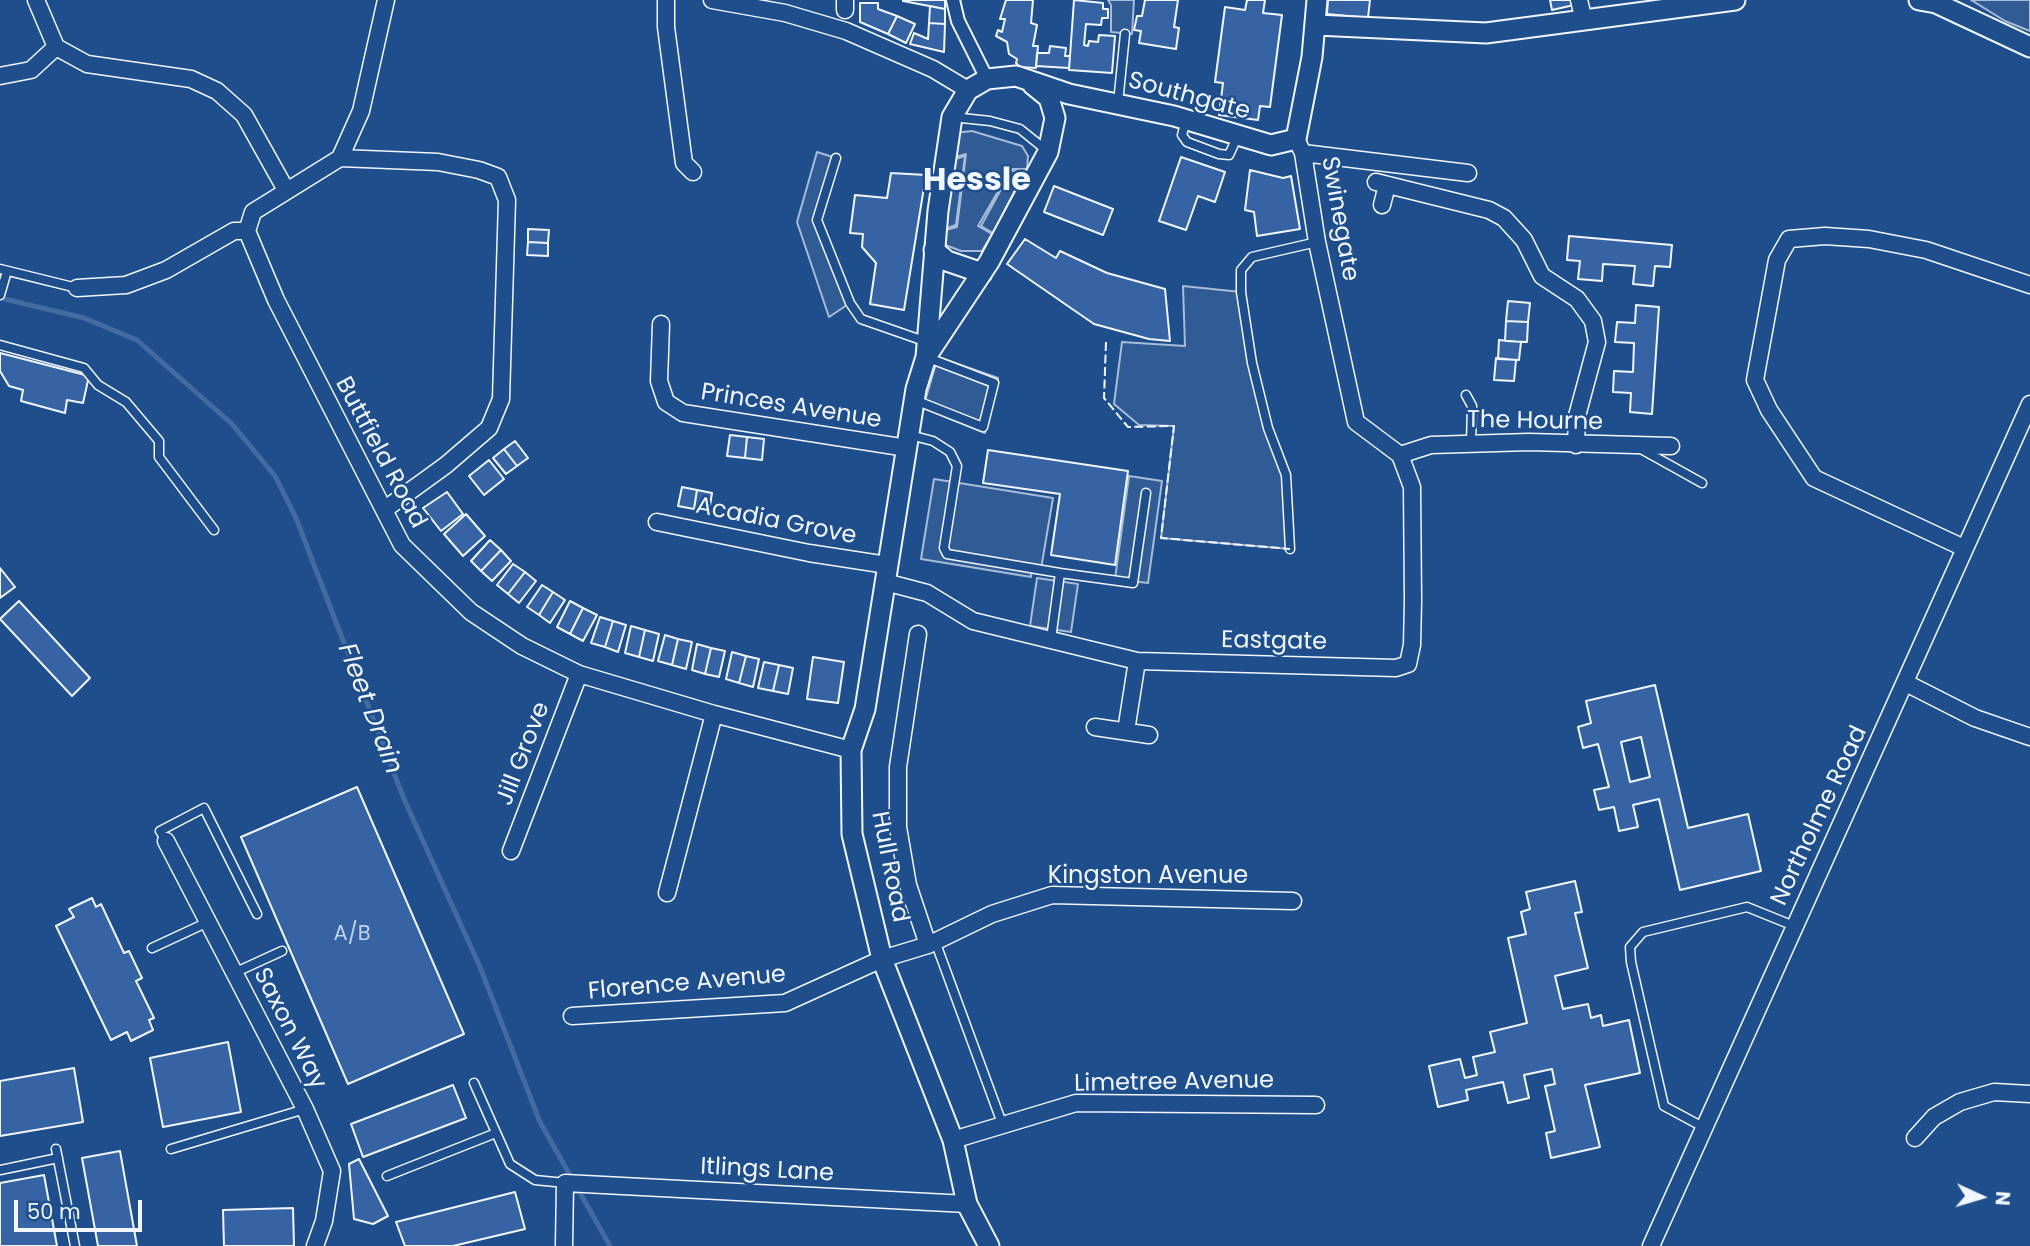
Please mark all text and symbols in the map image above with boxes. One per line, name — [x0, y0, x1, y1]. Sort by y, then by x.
street label: Southgate — [1125, 67, 1253, 127]
street label: Swinegate — [1314, 154, 1364, 284]
district label: Hessle — [923, 163, 1031, 201]
street label: Buttfield Road — [328, 372, 432, 534]
street label: Princes Avenue — [699, 378, 883, 436]
street label: The Hourne — [1467, 406, 1603, 438]
street label: Acadia Grove — [693, 492, 859, 552]
street label: Eastgate — [1221, 627, 1327, 657]
water label: Fleet Drain — [330, 639, 408, 779]
street label: Jill Grove — [491, 698, 557, 810]
street label: Northolme Road — [1766, 722, 1874, 910]
street label: Hull Road — [864, 809, 914, 925]
street label: Kingston Avenue — [1048, 863, 1248, 891]
house number: A/B — [333, 922, 371, 948]
street label: Florence Avenue — [587, 961, 787, 1007]
street label: Saxon Way — [246, 964, 332, 1094]
street label: Limetree Avenue — [1074, 1067, 1274, 1099]
street label: Itlings Lane — [699, 1153, 835, 1189]
north arrow — [1946, 1162, 2016, 1232]
scale bar — [18, 1186, 145, 1230]
text: N — [1988, 1190, 2016, 1207]
text: 50 m — [27, 1197, 81, 1226]

